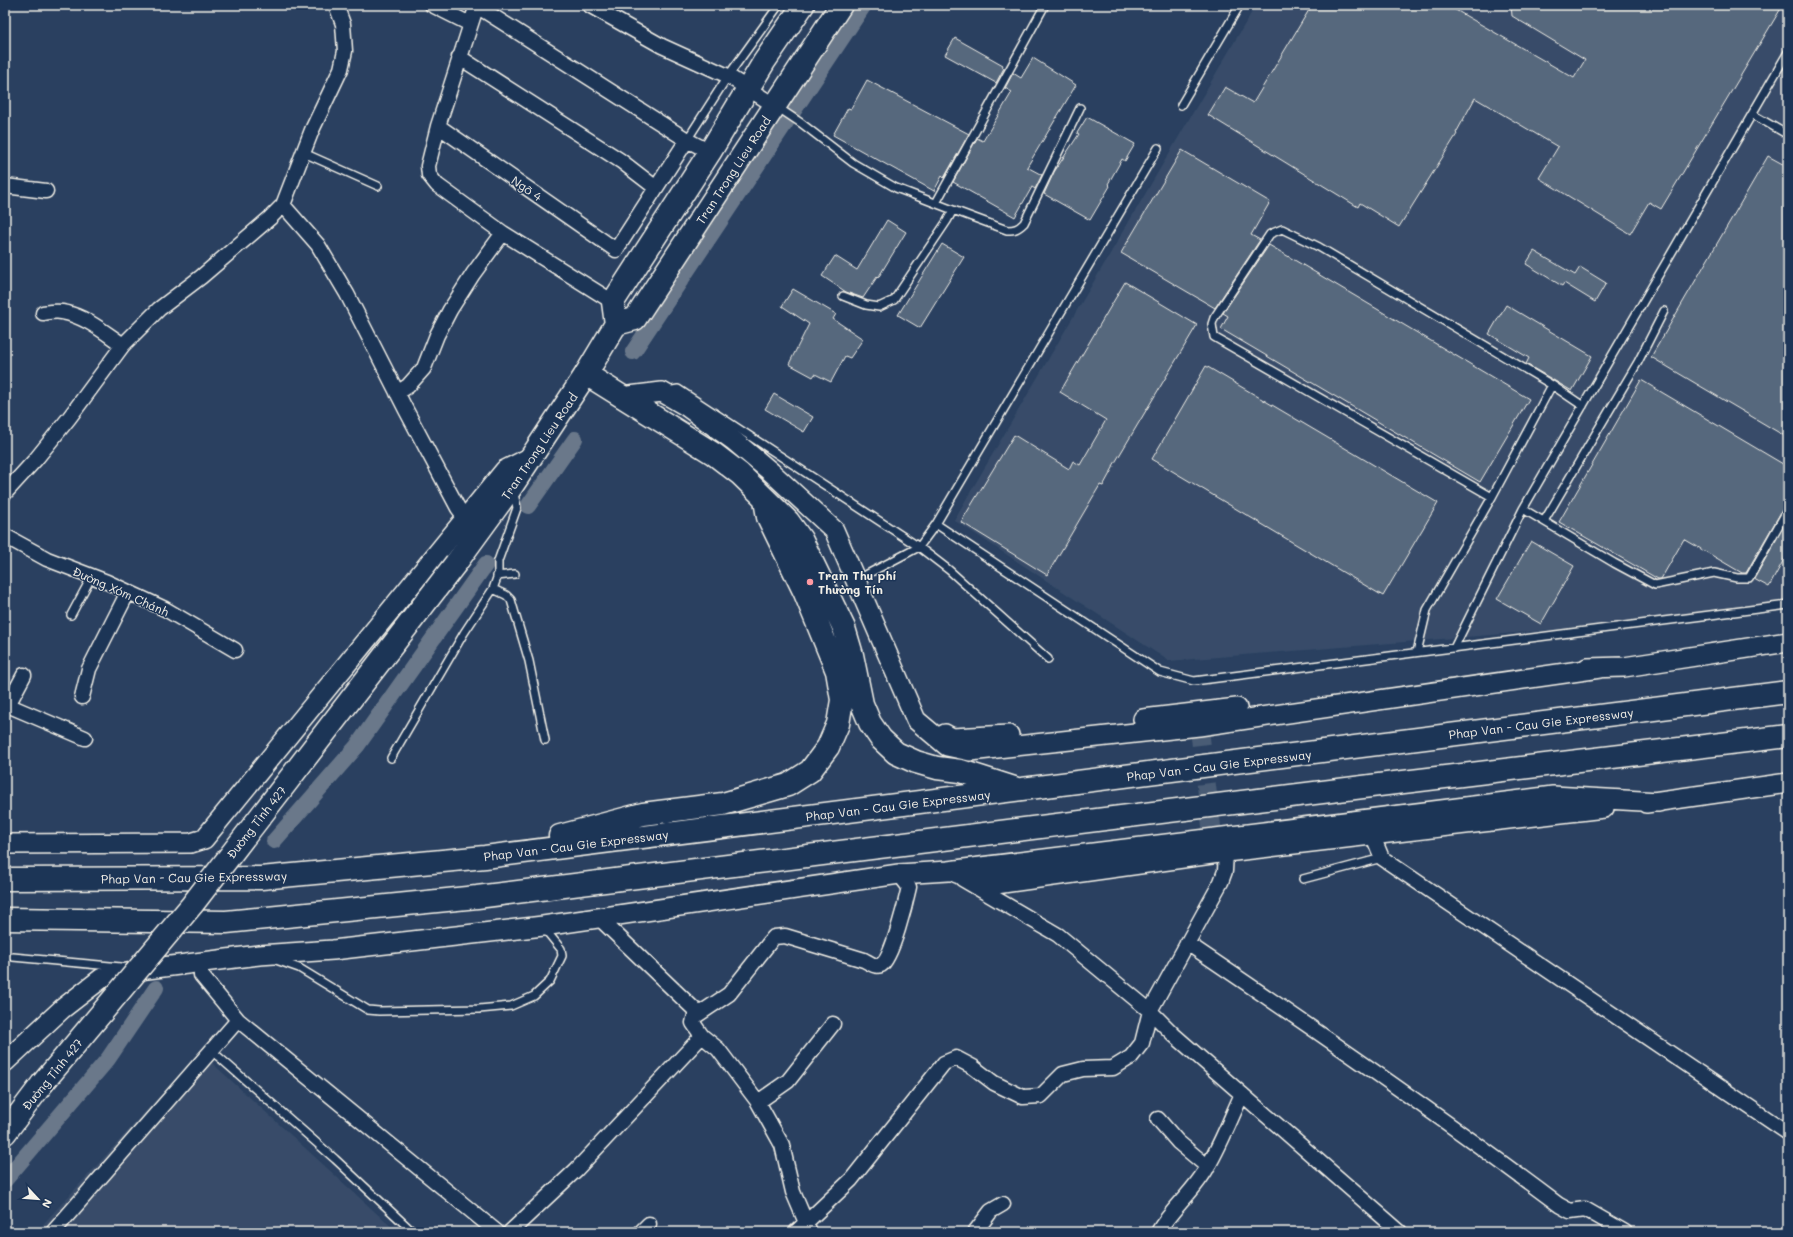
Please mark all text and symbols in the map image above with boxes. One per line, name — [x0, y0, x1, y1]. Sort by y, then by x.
street label: Tran Trong Lieu Road — [692, 113, 774, 227]
street label: Ngõ 4 — [509, 172, 545, 204]
street label: Tran Trong Lieu Road — [497, 389, 581, 503]
street label: Đường Xóm Chánh — [70, 563, 172, 620]
place label: Trạm Thu phí Thường Tín — [818, 567, 897, 597]
marker: Trạm Thu phí Thường Tín — [805, 577, 815, 587]
street label: Phap Van - Cau Gie Expressway — [1448, 704, 1634, 742]
street label: Phap Van - Cau Gie Expressway — [1126, 746, 1312, 784]
street label: Đường Tỉnh 427 — [223, 782, 290, 862]
street label: Phap Van - Cau Gie Expressway — [805, 786, 991, 824]
street label: Phap Van - Cau Gie Expressway — [483, 826, 669, 864]
street label: Phap Van - Cau Gie Expressway — [101, 867, 287, 887]
street label: Đường Tỉnh 427 — [18, 1035, 86, 1113]
north arrow — [18, 1179, 58, 1219]
text: N — [39, 1197, 56, 1211]

